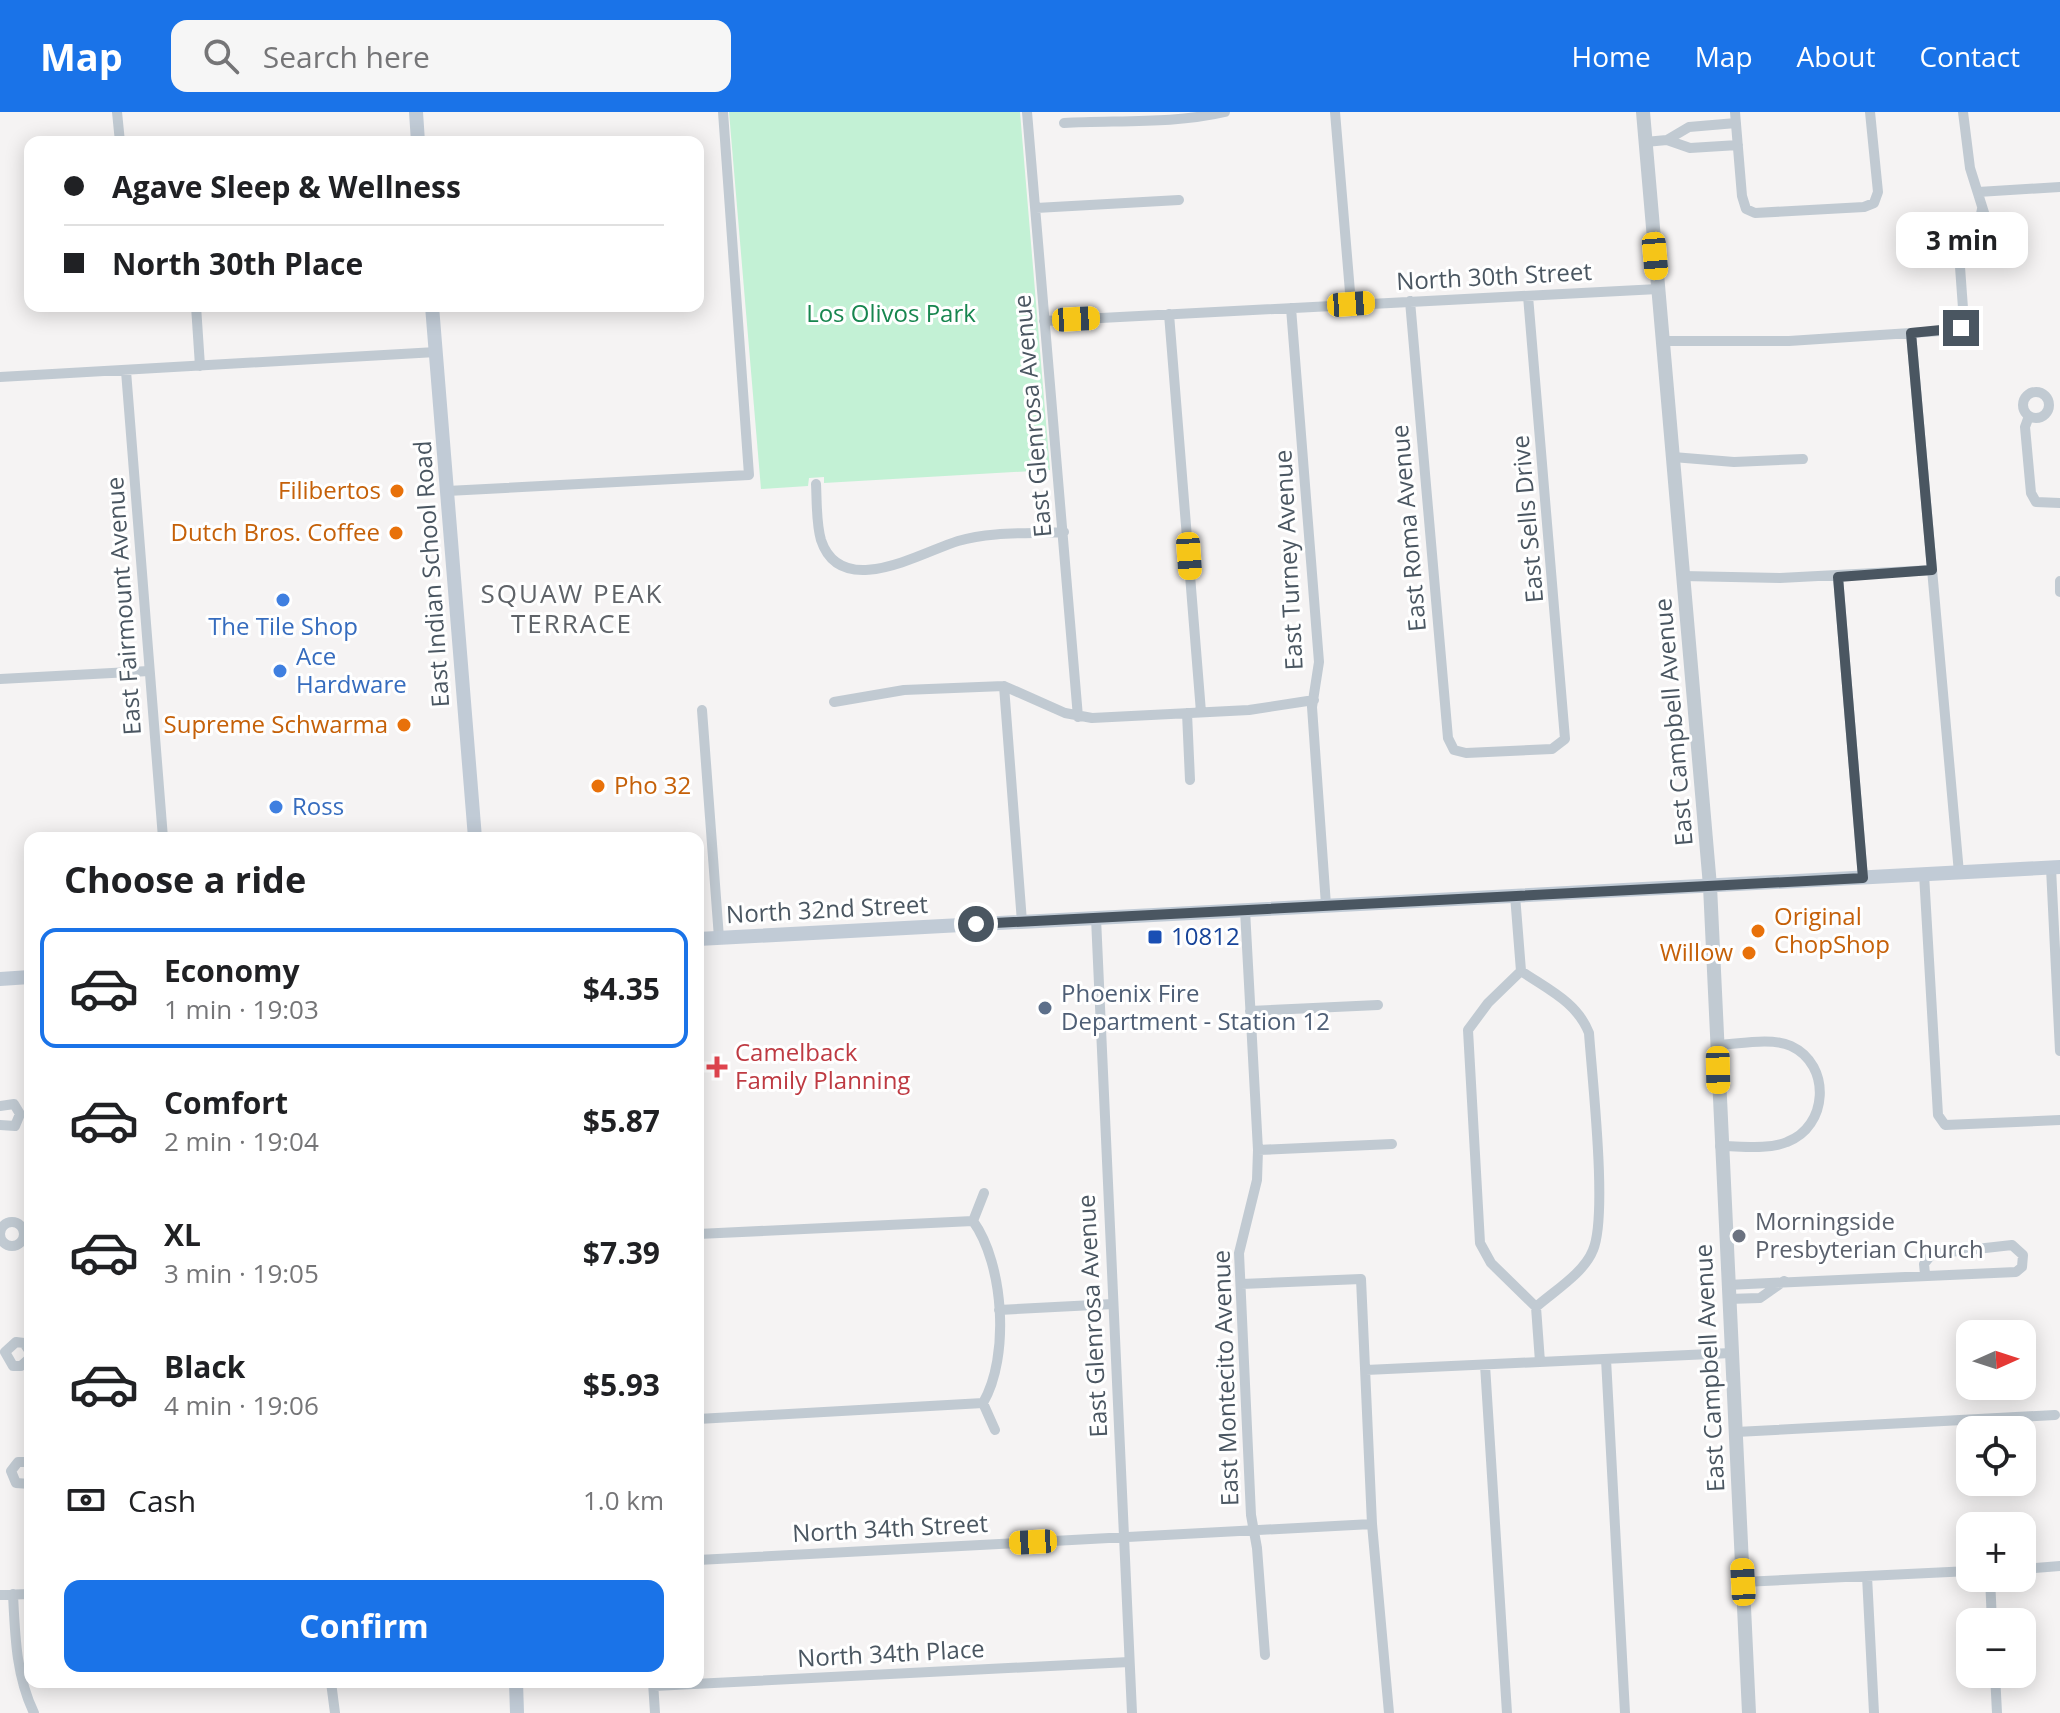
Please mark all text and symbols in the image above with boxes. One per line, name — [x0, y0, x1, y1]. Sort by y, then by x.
search box — [171, 20, 731, 92]
text: Map — [40, 30, 123, 82]
icon: search — [199, 34, 243, 78]
text: Search here — [263, 36, 430, 77]
text: Home — [1572, 37, 1651, 75]
text: Map — [1695, 37, 1753, 75]
text: About — [1797, 37, 1875, 75]
text: Contact — [1919, 37, 2020, 75]
text: Agave Sleep & Wellness — [112, 166, 461, 207]
callout: 3 min — [1895, 212, 2027, 268]
text: 3 min — [1926, 222, 1998, 258]
car — [1641, 231, 1669, 281]
text: North 30th Place — [112, 243, 363, 284]
street label: North 30th Street — [1395, 254, 1593, 297]
car — [1326, 290, 1376, 318]
street label: East Glenrosa Avenue — [1004, 293, 1059, 539]
park label: Los Olivos Park — [806, 296, 976, 329]
car — [1051, 306, 1101, 332]
route end — [1943, 310, 1979, 346]
street label: East Roma Avenue — [1382, 423, 1433, 633]
street label: East Sells Drive — [1503, 434, 1550, 604]
street label: East Indian School Road — [405, 440, 456, 709]
street label: East Turney Avenue — [1265, 449, 1310, 671]
place label: Filibertos — [278, 473, 381, 506]
street label: East Fairmount Avenue — [97, 476, 148, 736]
marker: Filibertos — [388, 482, 406, 500]
place label: Dutch Bros. Coffee — [170, 515, 380, 548]
marker: Dutch Bros. Coffee — [387, 524, 405, 542]
car — [1175, 531, 1203, 581]
district label: SQUAW PEAK TERRACE — [480, 575, 664, 641]
marker: The Tile Shop — [274, 591, 292, 609]
street label: East Campbell Avenue — [1645, 597, 1700, 847]
place label: The Tile Shop — [208, 609, 358, 642]
place label: Ace Hardware — [296, 639, 407, 700]
marker: Ace Hardware — [271, 662, 289, 680]
place label: Supreme Schwarma — [164, 707, 388, 740]
marker: Supreme Schwarma — [395, 716, 413, 734]
place label: Pho 32 — [614, 768, 691, 801]
marker: Pho 32 — [589, 777, 607, 795]
place label: Ross — [292, 789, 344, 822]
marker: Ross — [267, 798, 285, 816]
text: Choose a ride — [64, 855, 306, 904]
street label: North 32nd Street — [725, 887, 929, 930]
place label: Original ChopShop — [1774, 899, 1890, 960]
route start — [958, 906, 994, 942]
place label: 10812 — [1171, 919, 1240, 952]
marker: Original ChopShop — [1749, 922, 1767, 940]
marker: 10812 — [1146, 928, 1164, 946]
place label: Willow — [1660, 935, 1733, 968]
marker: Willow — [1740, 944, 1758, 962]
text: Economy — [164, 950, 300, 991]
icon: car — [68, 952, 140, 1024]
text: $4.35 — [583, 968, 660, 1009]
place label: Phoenix Fire Department - Station 12 — [1061, 976, 1330, 1037]
text: 1 min · 19:03 — [164, 991, 319, 1027]
marker: Phoenix Fire Department - Station 12 — [1036, 999, 1054, 1017]
place label: Camelback Family Planning — [735, 1035, 910, 1096]
car — [1706, 1046, 1730, 1094]
marker: Camelback Family Planning — [706, 1056, 728, 1078]
text: Comfort — [164, 1082, 288, 1123]
icon: car — [68, 1084, 140, 1156]
text: $5.87 — [583, 1100, 660, 1141]
text: 2 min · 19:04 — [164, 1123, 319, 1159]
street label: East Glenrosa Avenue — [1069, 1194, 1114, 1438]
place label: Morningside Presbyterian Church — [1755, 1204, 1984, 1265]
text: XL — [164, 1214, 201, 1255]
icon: car — [68, 1216, 140, 1288]
marker: Morningside Presbyterian Church — [1730, 1227, 1748, 1245]
text: $7.39 — [583, 1232, 660, 1273]
street label: East Campbell Avenue — [1686, 1243, 1731, 1493]
street label: East Montecito Avenue — [1204, 1250, 1245, 1507]
text: 3 min · 19:05 — [164, 1255, 319, 1291]
north arrow — [1956, 1320, 2036, 1400]
map controls — [1956, 1320, 2036, 1688]
text: Black — [164, 1346, 245, 1387]
icon: car — [68, 1348, 140, 1420]
text: $5.93 — [583, 1364, 660, 1405]
text: 4 min · 19:06 — [164, 1387, 319, 1423]
button: locate — [1956, 1416, 2036, 1496]
icon: cash — [64, 1478, 108, 1522]
text: Cash — [128, 1480, 196, 1521]
text: 1.0 km — [583, 1482, 664, 1518]
street label: North 34th Street — [791, 1506, 989, 1549]
button: + — [1956, 1512, 2036, 1592]
car — [1008, 1529, 1058, 1555]
car — [1730, 1557, 1756, 1607]
button: Confirm — [64, 1580, 664, 1672]
button: − — [1956, 1608, 2036, 1688]
street label: North 34th Place — [796, 1631, 985, 1674]

